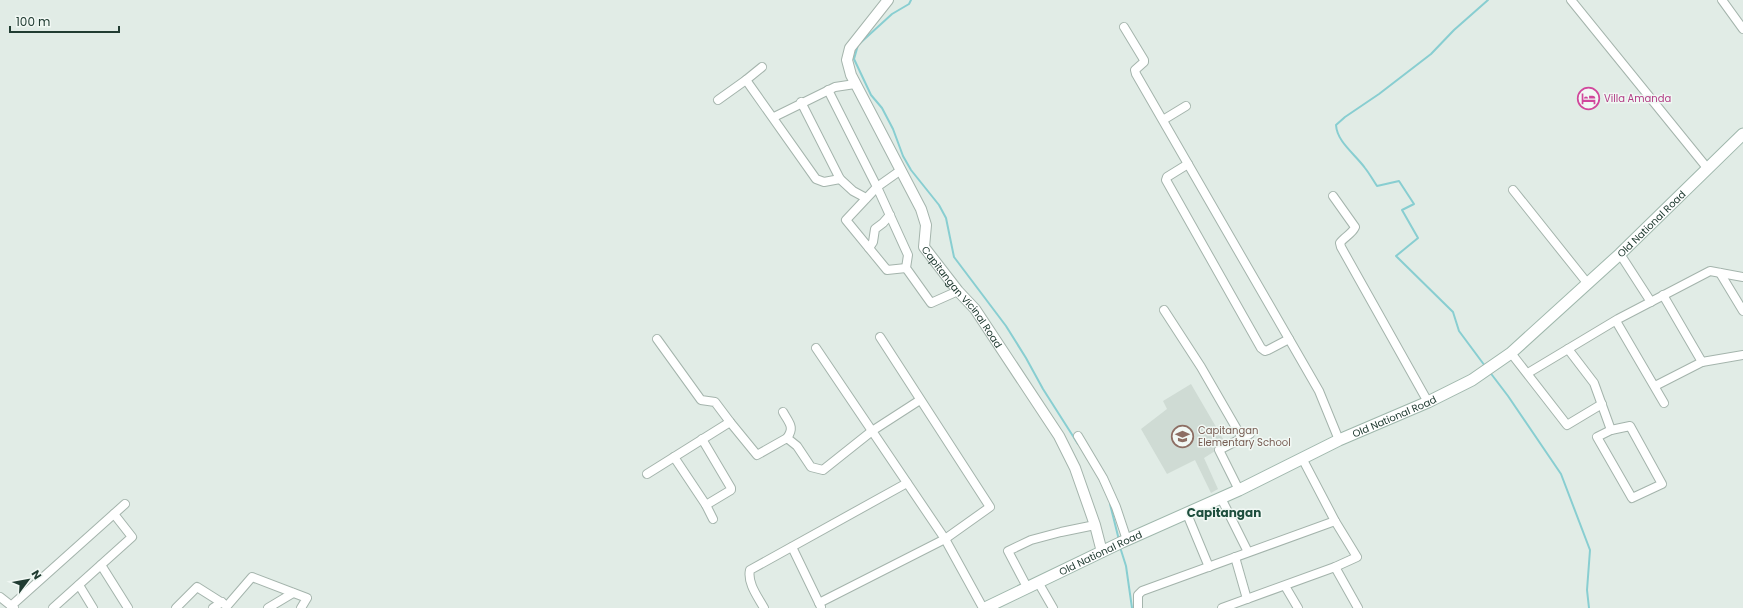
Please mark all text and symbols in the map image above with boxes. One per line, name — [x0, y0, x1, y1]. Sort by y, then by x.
scale bar — [10, 8, 119, 34]
text: 100 m — [16, 13, 50, 30]
hotel icon: Villa Amanda — [1576, 85, 1602, 111]
place label: Villa Amanda — [1604, 91, 1671, 106]
street label: Old National Road — [1614, 187, 1689, 261]
street label: Capitangan Vicinal Road — [918, 243, 1006, 351]
street label: Old National Road — [1350, 392, 1439, 442]
school or university icon: Capitangan Elementary School — [1170, 423, 1196, 449]
place label: Capitangan Elementary School — [1198, 423, 1291, 450]
district label: Capitangan — [1187, 504, 1261, 521]
street label: Old National Road — [1057, 527, 1145, 579]
north arrow — [8, 560, 48, 600]
text: N — [28, 567, 45, 582]

